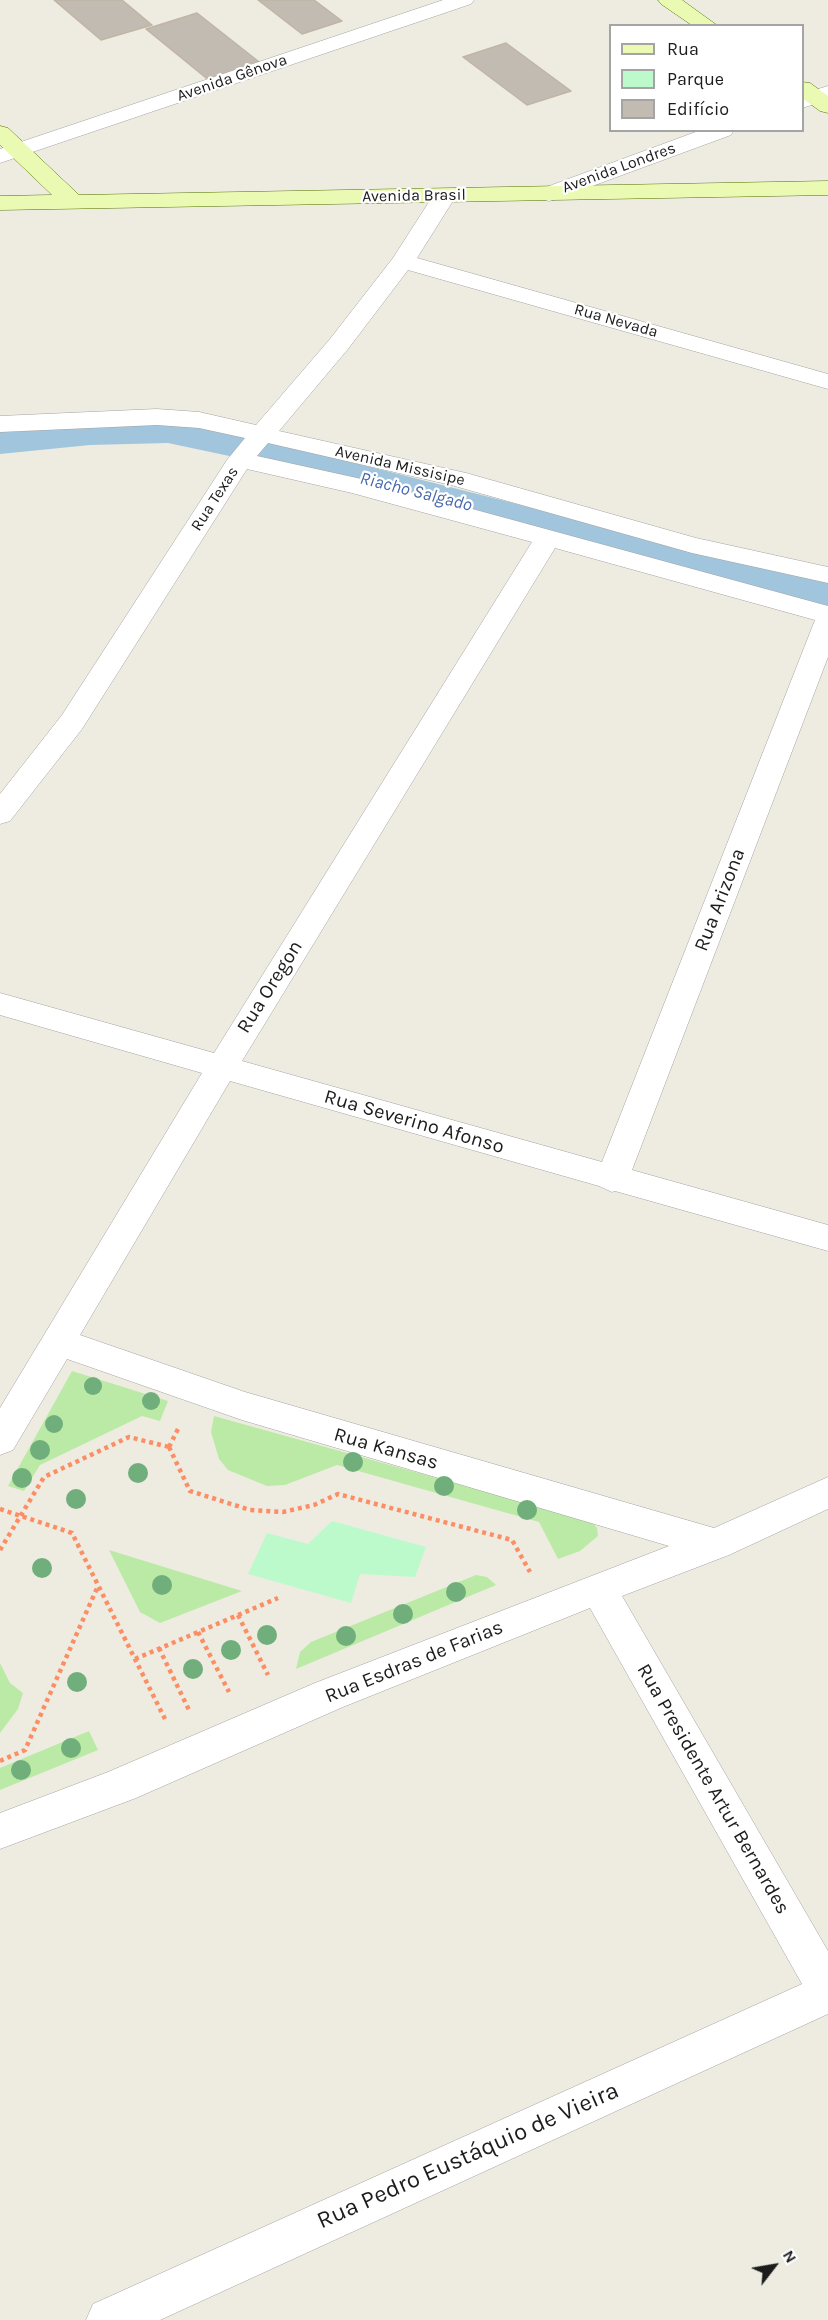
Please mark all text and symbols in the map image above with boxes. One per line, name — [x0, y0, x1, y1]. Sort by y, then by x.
legend — [609, 24, 804, 132]
text: Rua — [667, 38, 699, 60]
street label: Avenida Gênova — [174, 50, 290, 106]
text: Parque — [667, 68, 724, 90]
text: Edifício — [667, 98, 729, 120]
street label: Avenida Londres — [560, 139, 678, 197]
street label: Avenida Brasil — [362, 185, 466, 207]
street label: Rua Nevada — [572, 300, 660, 342]
street label: Avenida Missisipe — [333, 442, 467, 490]
street label: Rua Texas — [187, 463, 243, 535]
water label: Riacho Salgado — [358, 468, 474, 516]
street label: Rua Arizona — [689, 845, 751, 955]
street label: Rua Oregon — [232, 936, 308, 1038]
street label: Rua Severino Afonso — [321, 1085, 507, 1159]
street label: Rua Kansas — [331, 1423, 441, 1475]
street label: Rua Esdras de Farias — [322, 1615, 506, 1709]
street label: Rua Presidente Artur Bernardes — [631, 1660, 795, 1918]
street label: Rua Pedro Eustáquio de Vieira — [313, 2076, 623, 2236]
north arrow — [744, 2236, 804, 2296]
text: N — [779, 2247, 801, 2266]

